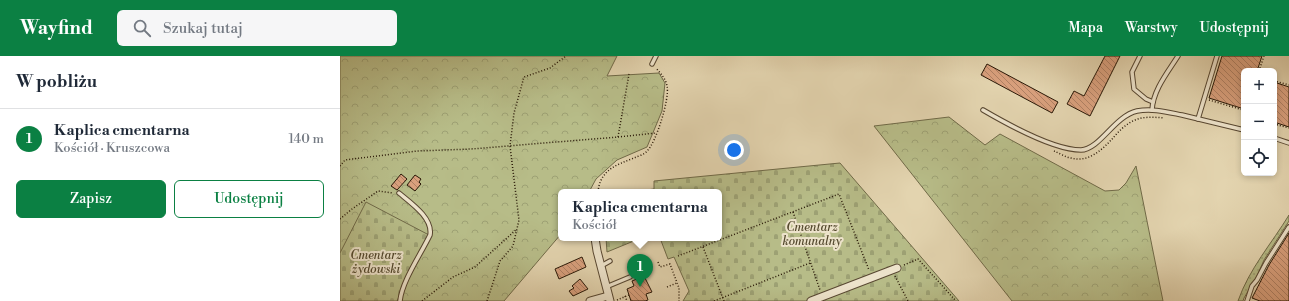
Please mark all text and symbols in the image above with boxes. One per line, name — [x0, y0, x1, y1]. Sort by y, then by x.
search box — [117, 10, 397, 46]
text: Wayfind — [20, 16, 93, 40]
icon: search — [131, 17, 153, 39]
text: Szukaj tutaj — [163, 19, 243, 38]
text: Mapa — [1068, 19, 1103, 37]
text: Warstwy — [1125, 19, 1178, 37]
text: Udostępnij — [1200, 19, 1269, 37]
map controls — [1241, 68, 1277, 176]
button: + — [1241, 68, 1277, 104]
text: W pobliżu — [16, 71, 97, 93]
button: − — [1241, 104, 1277, 140]
text: Kaplica cmentarna — [54, 121, 190, 140]
text: 1 — [26, 131, 32, 147]
text: 140 m — [288, 131, 324, 147]
text: Kościół · Kruszcowa — [54, 140, 170, 156]
your location — [724, 140, 744, 160]
button: locate — [1241, 140, 1277, 176]
button: Zapisz — [16, 180, 166, 218]
button: Udostępnij — [174, 180, 324, 218]
popup — [558, 189, 722, 241]
text: Kaplica cmentarna — [572, 198, 708, 217]
text: Kościół — [572, 217, 617, 233]
park label: Cmentarz komunalny — [782, 220, 842, 249]
park label: Cmentarz żydowski — [350, 248, 402, 277]
pin: 1 — [627, 254, 653, 287]

